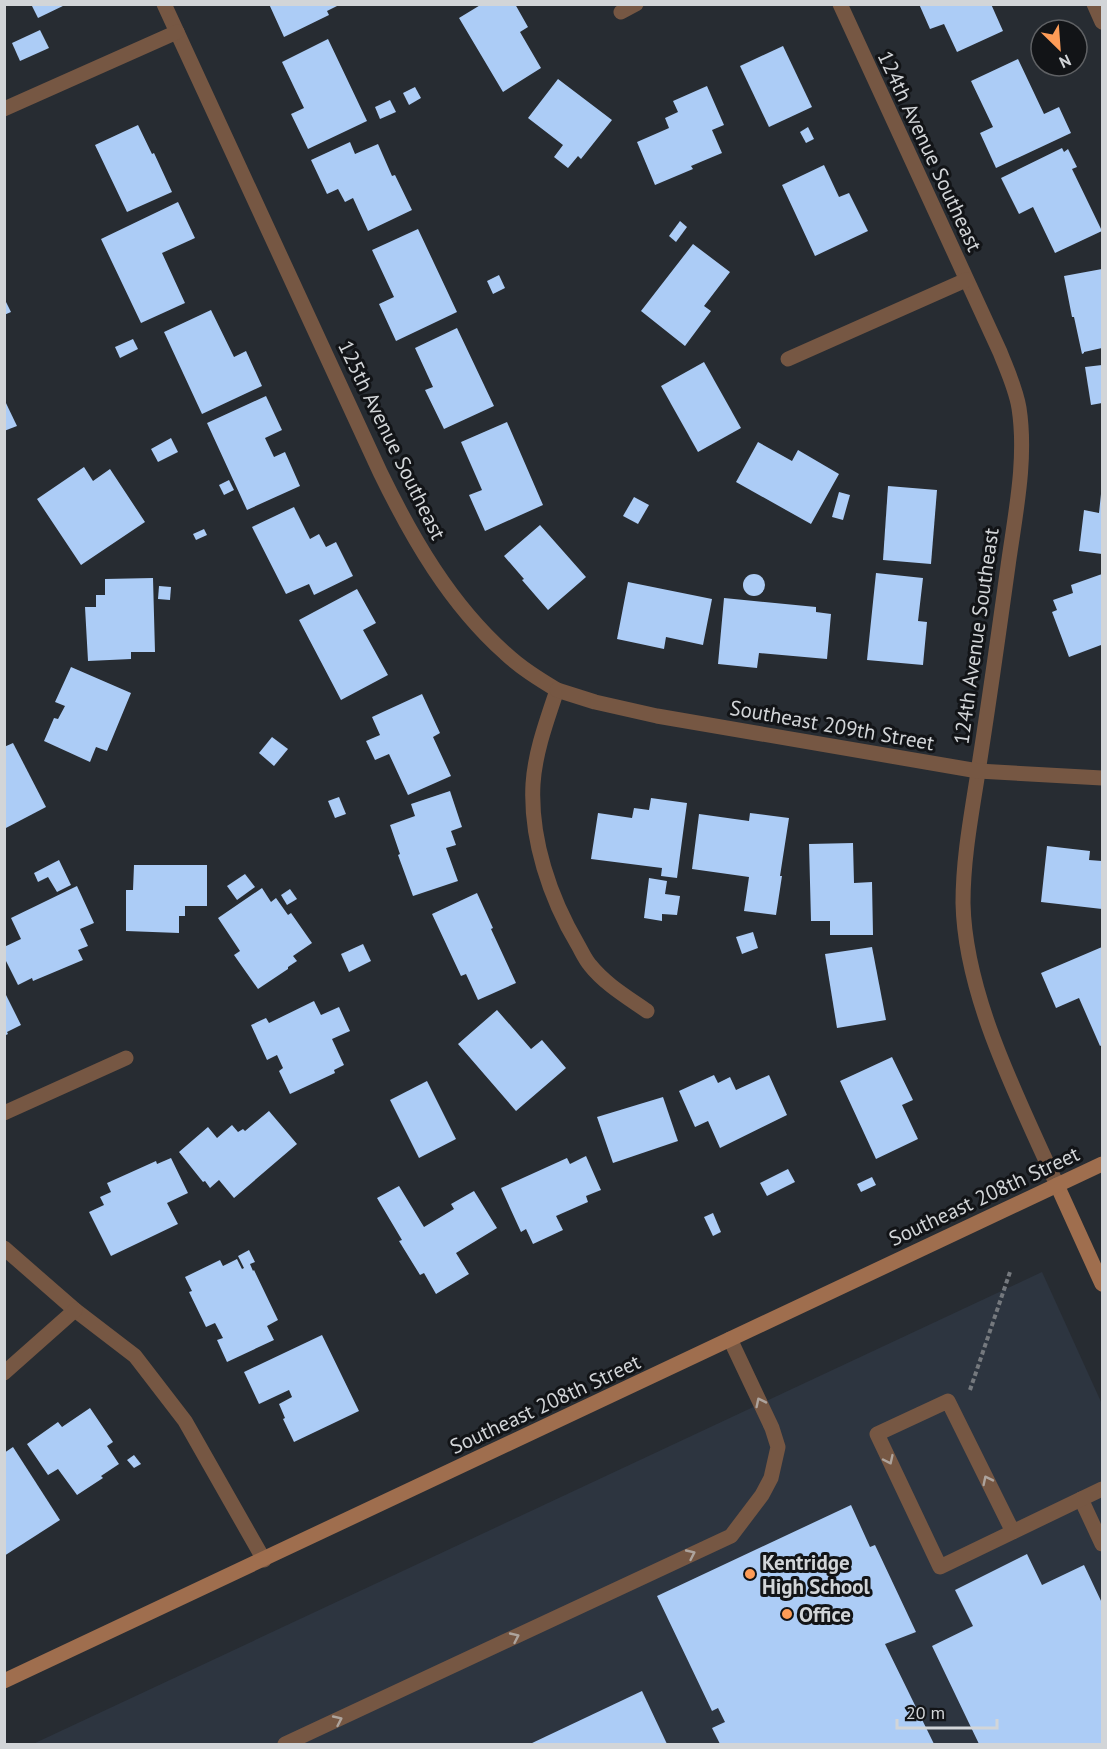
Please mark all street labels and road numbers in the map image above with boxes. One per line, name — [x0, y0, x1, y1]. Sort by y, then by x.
street label: 124th Avenue Southeast — [872, 46, 988, 256]
street label: 125th Avenue Southeast — [332, 336, 452, 544]
street label: 124th Avenue Southeast — [947, 526, 1005, 746]
street label: Southeast 209th Street — [728, 694, 936, 756]
street label: Southeast 208th Street — [884, 1140, 1084, 1252]
street label: Southeast 208th Street — [445, 1348, 645, 1460]

